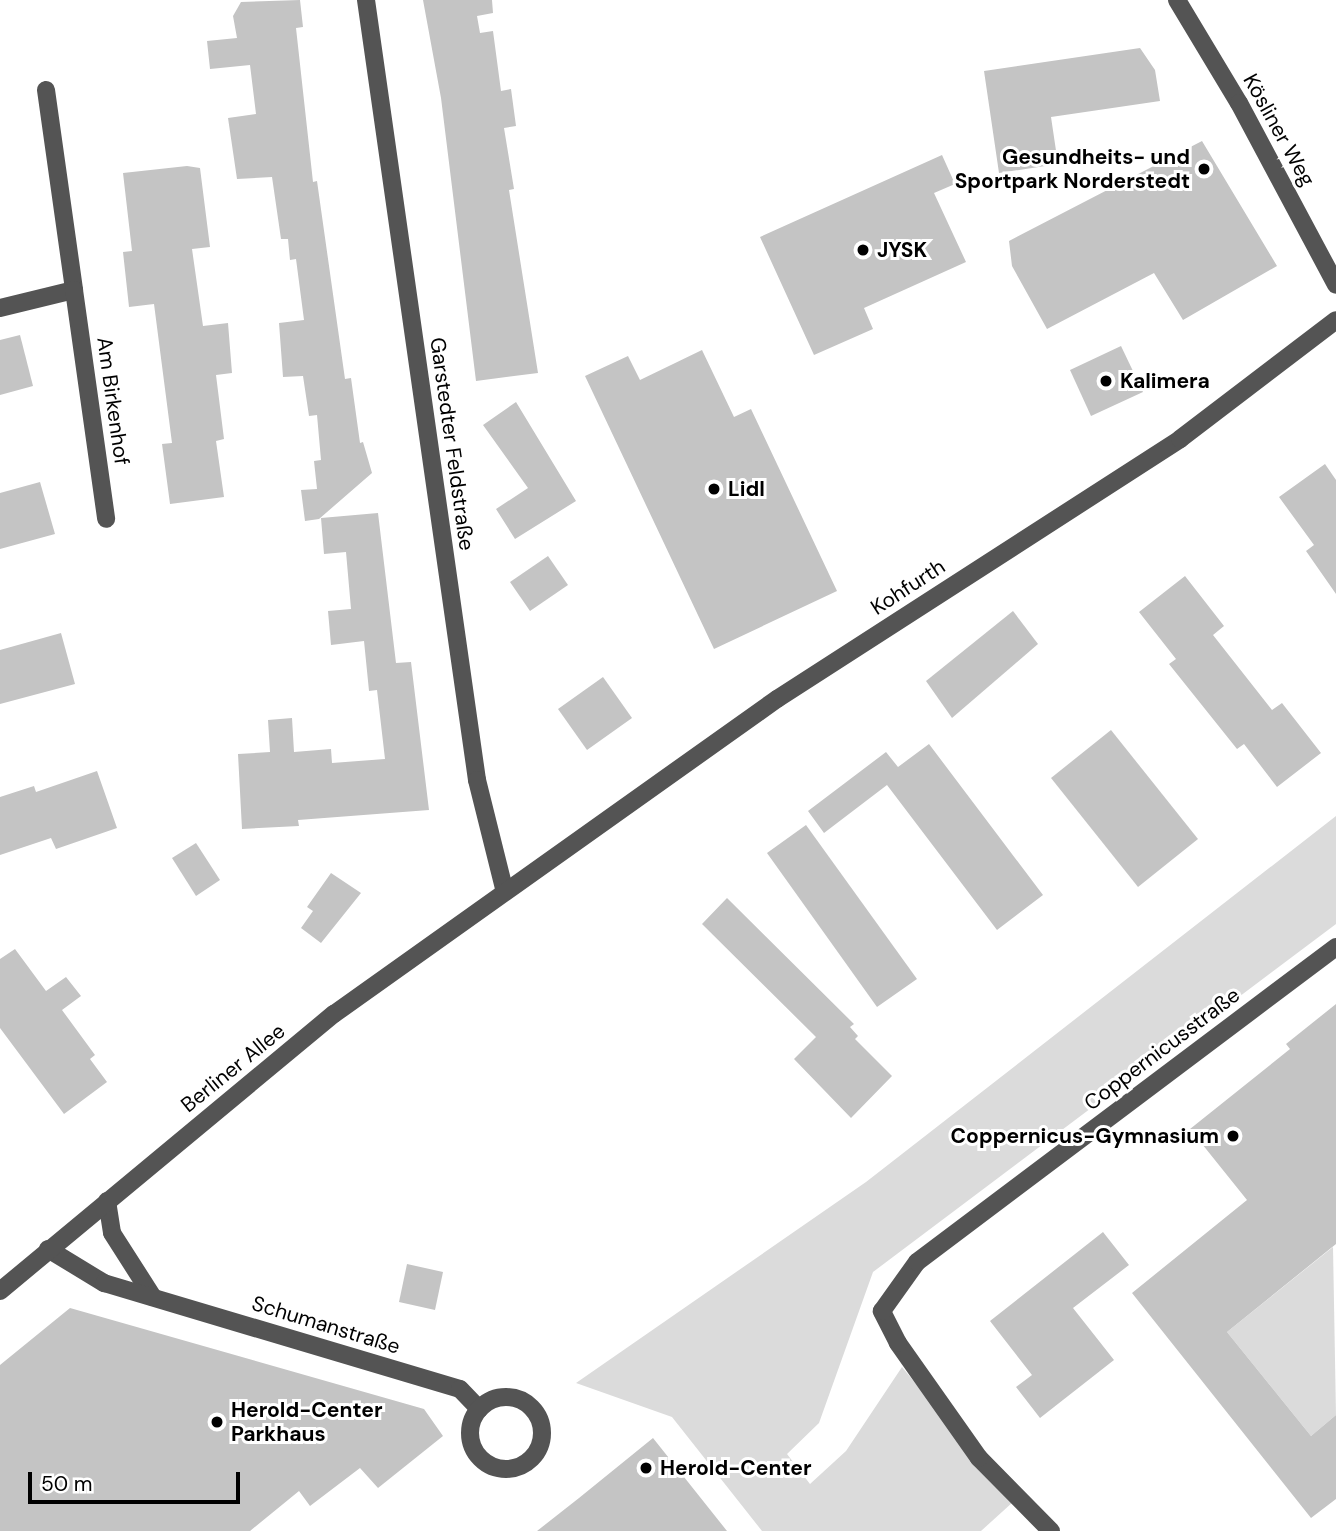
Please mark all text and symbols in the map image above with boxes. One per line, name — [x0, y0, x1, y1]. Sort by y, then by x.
street label: Kösliner Weg — [1238, 69, 1320, 191]
place label: Gesundheits- und Sportpark Norderstedt — [955, 144, 1190, 194]
marker: Gesundheits- und Sportpark Norderstedt — [1196, 161, 1212, 177]
place label: JYSK — [877, 237, 927, 263]
marker: JYSK — [855, 242, 871, 258]
street label: Am Birkenhof — [92, 335, 134, 467]
street label: Garstedter Feldstraße — [425, 336, 479, 552]
place label: Kalimera — [1120, 368, 1210, 394]
marker: Kalimera — [1098, 373, 1114, 389]
place label: Lidl — [728, 476, 765, 502]
marker: Lidl — [706, 481, 722, 497]
street label: Kohfurth — [866, 554, 950, 620]
street label: Coppernicusstraße — [1079, 982, 1245, 1116]
street label: Berliner Allee — [176, 1018, 290, 1118]
place label: Coppernicus-Gymnasium — [951, 1123, 1219, 1149]
marker: Coppernicus-Gymnasium — [1225, 1128, 1241, 1144]
street label: Schumanstraße — [249, 1291, 403, 1359]
place label: Herold-Center Parkhaus — [231, 1397, 382, 1447]
marker: Herold-Center Parkhaus — [209, 1414, 225, 1430]
place label: Herold-Center — [660, 1455, 811, 1481]
scale bar — [32, 1458, 243, 1502]
marker: Herold-Center — [638, 1460, 654, 1476]
text: 50 m — [41, 1470, 92, 1498]

